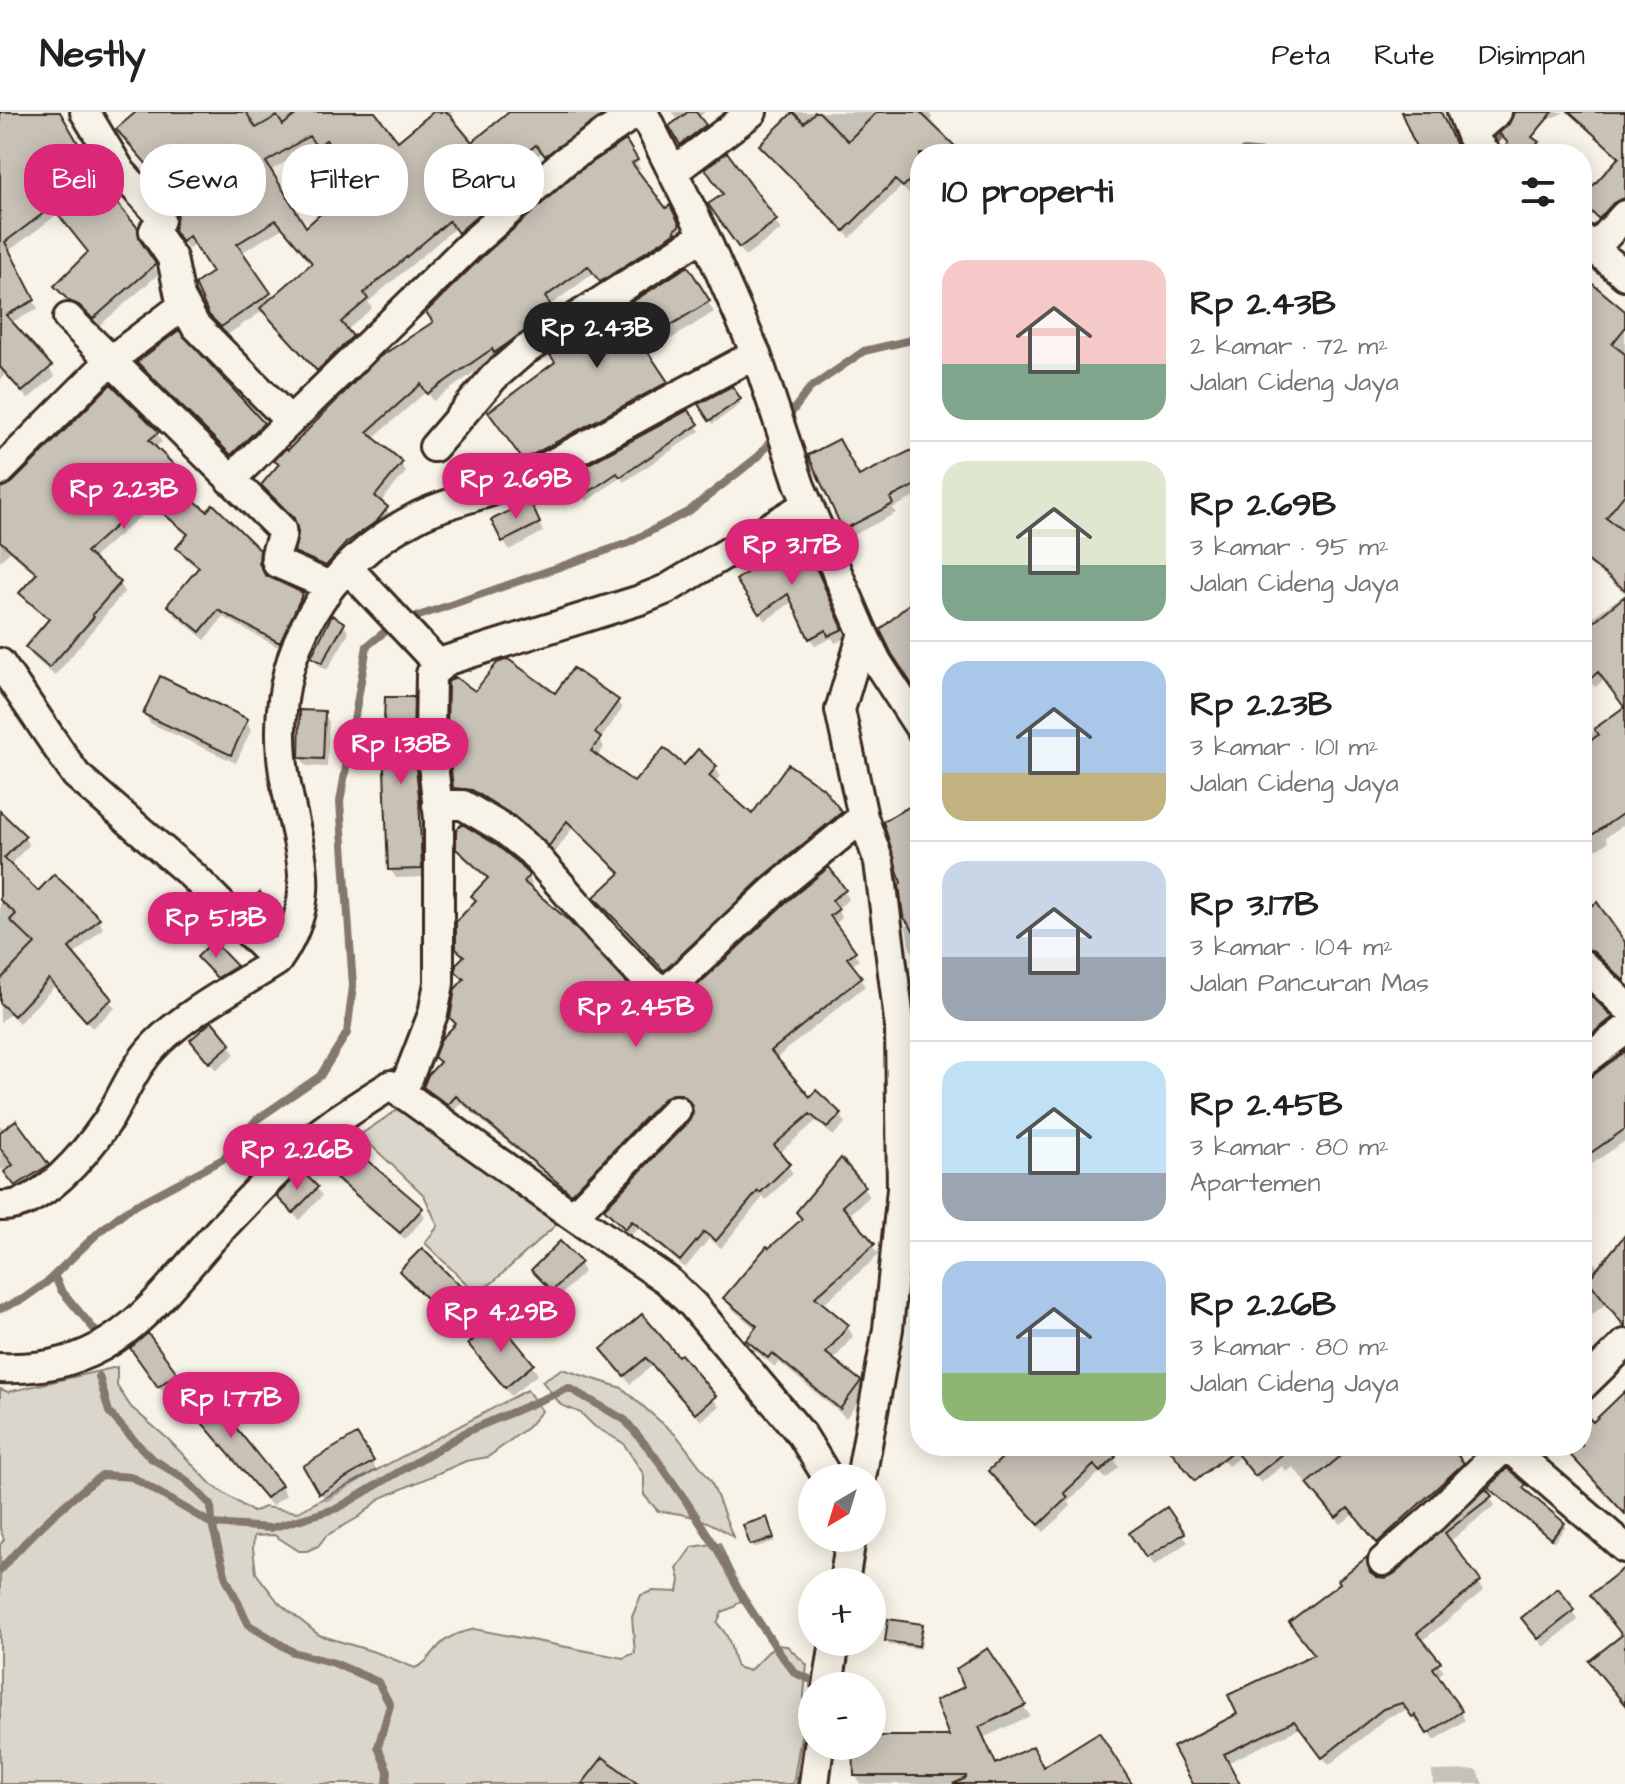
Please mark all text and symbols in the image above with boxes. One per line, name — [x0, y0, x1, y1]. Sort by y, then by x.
text: Nestly — [40, 29, 146, 81]
text: Peta — [1271, 36, 1330, 75]
text: Rute — [1374, 36, 1435, 75]
text: Disimpan — [1479, 36, 1585, 75]
chip: Beli — [24, 144, 124, 216]
chip: Sewa — [140, 144, 266, 216]
chip: Filter — [282, 144, 408, 216]
chip: Baru — [424, 144, 544, 216]
text: 10 properti — [942, 168, 1113, 216]
icon: filters — [1516, 170, 1560, 214]
text: Rp 2.43B — [1190, 280, 1336, 328]
icon: home — [1006, 292, 1102, 388]
pin: Rp 2.43B — [514, 302, 680, 370]
text: Rp 2.43B — [541, 310, 653, 346]
text: 2 kamar · 72 m² — [1190, 328, 1388, 364]
text: Jalan Cideng Jaya — [1190, 364, 1399, 400]
pin: Rp 2.69B — [433, 453, 599, 521]
text: Rp 2.69B — [460, 461, 572, 497]
pin: Rp 2.23B — [41, 463, 207, 531]
text: Rp 2.23B — [70, 471, 178, 507]
text: Rp 2.69B — [1190, 481, 1336, 529]
icon: home — [1006, 493, 1102, 589]
pin: Rp 3.17B — [709, 519, 875, 587]
text: Rp 3.17B — [743, 527, 841, 563]
text: 3 kamar · 95 m² — [1190, 529, 1389, 565]
text: Jalan Cideng Jaya — [1190, 565, 1399, 601]
text: Rp 2.23B — [1190, 681, 1332, 729]
icon: home — [1006, 693, 1102, 789]
pin: Rp 1.38B — [318, 718, 484, 786]
text: Rp 1.38B — [352, 726, 450, 762]
text: 3 kamar · 101 m² — [1190, 729, 1379, 765]
text: Jalan Cideng Jaya — [1190, 765, 1399, 801]
text: Rp 3.17B — [1190, 881, 1318, 929]
pin: Rp 5.13B — [133, 892, 299, 960]
icon: home — [1006, 893, 1102, 989]
text: Rp 5.13B — [166, 900, 266, 936]
text: 3 kamar · 104 m² — [1190, 929, 1393, 965]
text: Jalan Pancuran Mas — [1190, 965, 1429, 1001]
pin: Rp 2.45B — [553, 981, 719, 1049]
text: Rp 2.45B — [578, 989, 694, 1025]
text: Rp 2.45B — [1190, 1081, 1342, 1129]
icon: home — [1006, 1093, 1102, 1189]
pin: Rp 2.26B — [214, 1124, 380, 1192]
text: 3 kamar · 80 m² — [1190, 1129, 1389, 1165]
text: Rp 2.26B — [241, 1132, 353, 1168]
text: Apartemen — [1190, 1165, 1321, 1201]
text: Rp 2.26B — [1190, 1281, 1336, 1329]
pin: Rp 4.29B — [418, 1286, 584, 1354]
icon: home — [1006, 1293, 1102, 1389]
text: Rp 4.29B — [445, 1294, 557, 1330]
text: 3 kamar · 80 m² — [1190, 1329, 1389, 1365]
text: Jalan Cideng Jaya — [1190, 1365, 1399, 1401]
pin: Rp 1.77B — [148, 1372, 314, 1440]
text: Rp 1.77B — [181, 1380, 281, 1416]
north arrow — [798, 1464, 886, 1552]
map controls — [798, 1464, 886, 1760]
button: + — [798, 1568, 886, 1656]
button: − — [798, 1672, 886, 1760]

